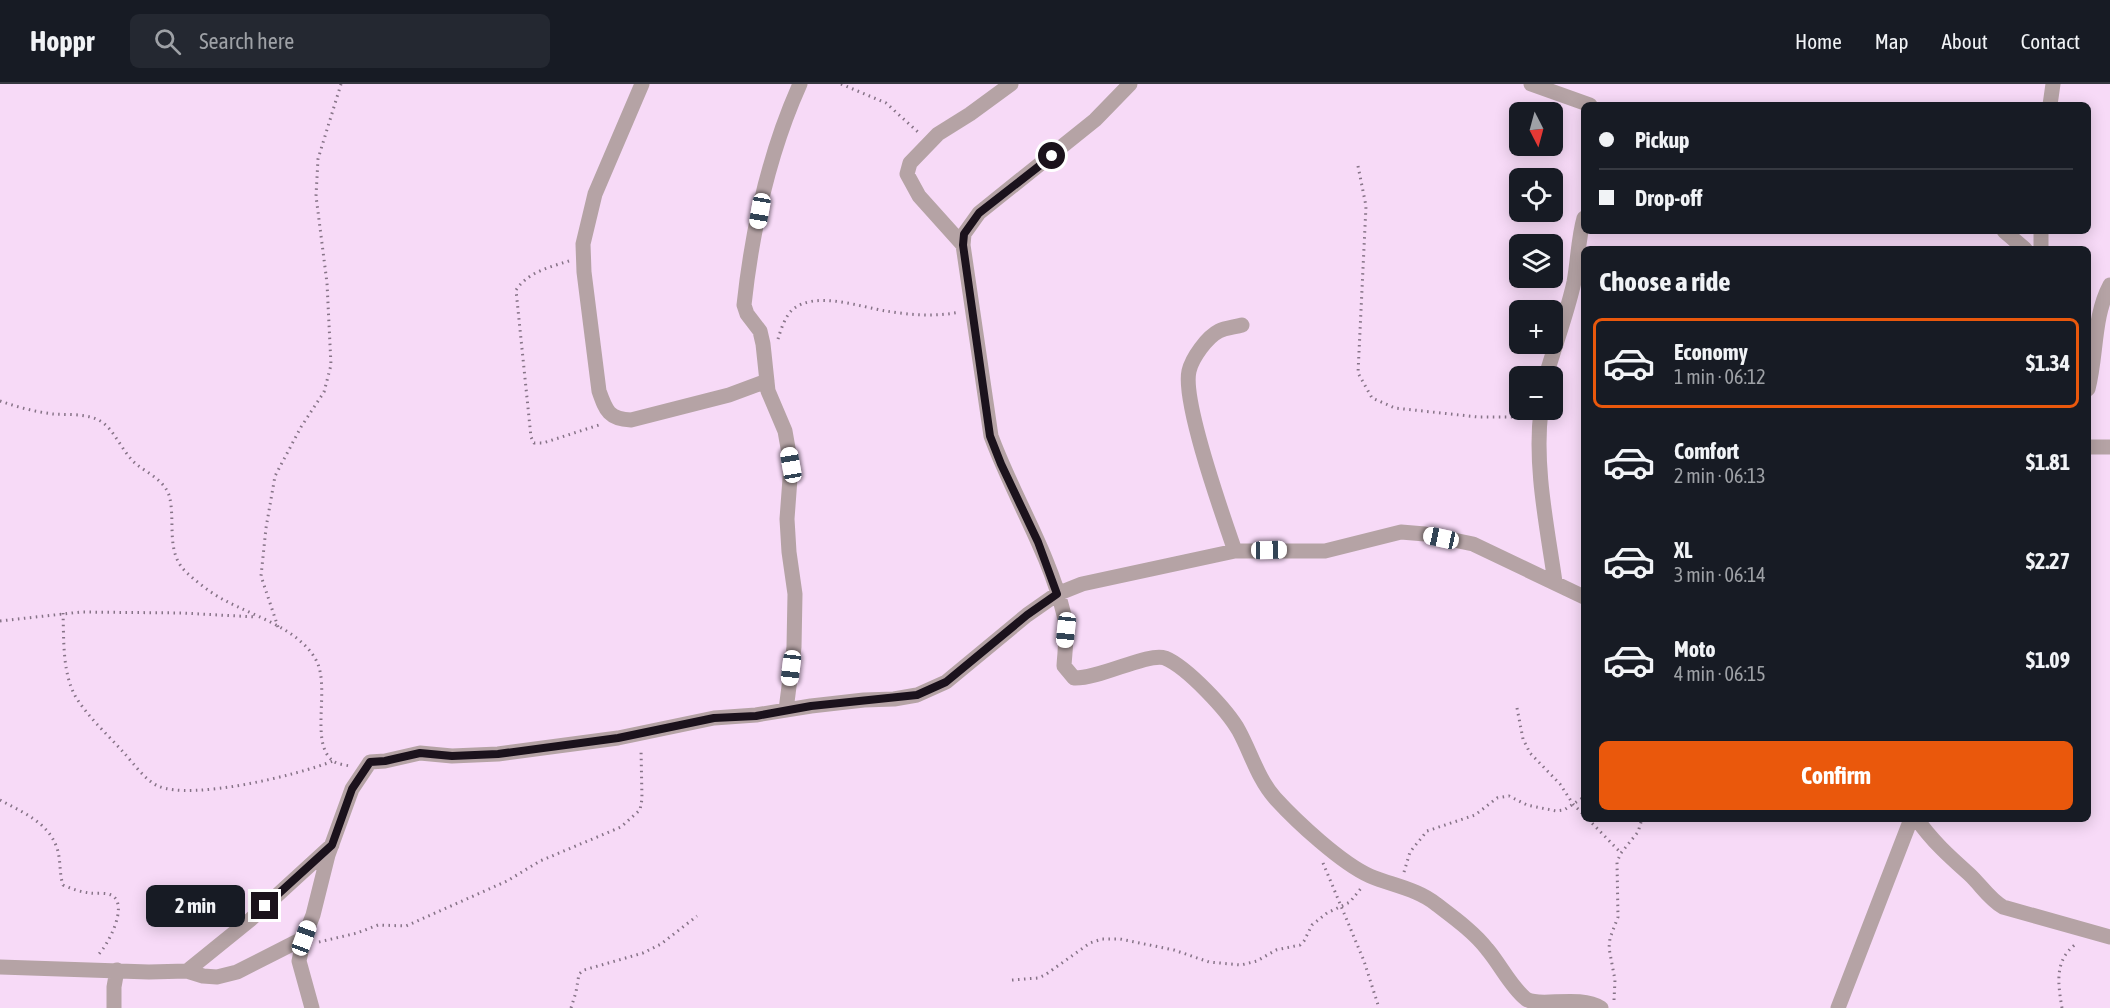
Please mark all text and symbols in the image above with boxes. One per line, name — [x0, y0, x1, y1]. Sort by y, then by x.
search box — [130, 14, 550, 68]
text: Hoppr — [30, 25, 94, 57]
icon: search — [151, 25, 184, 58]
text: Search here — [199, 28, 294, 54]
text: Home — [1795, 29, 1842, 53]
text: Map — [1875, 29, 1909, 53]
text: About — [1942, 29, 1988, 53]
text: Contact — [2021, 29, 2080, 53]
north arrow — [1509, 102, 1563, 156]
map controls — [1509, 102, 1563, 420]
text: Pickup — [1635, 127, 1690, 153]
route start — [1038, 142, 1065, 169]
button: locate — [1509, 168, 1563, 222]
text: Drop-off — [1635, 185, 1702, 211]
car — [748, 192, 772, 230]
button: layers — [1509, 234, 1563, 288]
text: Choose a ride — [1599, 266, 1731, 297]
button: + — [1509, 300, 1563, 354]
icon: car — [1602, 336, 1656, 390]
text: Economy — [1674, 339, 1748, 365]
text: $1.34 — [2026, 350, 2070, 376]
text: 1 min · 06:12 — [1674, 365, 1766, 388]
button: − — [1509, 366, 1563, 420]
icon: car — [1602, 435, 1656, 489]
text: Comfort — [1674, 438, 1739, 464]
car — [779, 446, 803, 484]
text: $1.81 — [2026, 449, 2070, 475]
text: 2 min · 06:13 — [1674, 464, 1766, 487]
car — [1422, 525, 1460, 551]
icon: car — [1602, 534, 1656, 588]
text: XL — [1674, 537, 1692, 563]
car — [1251, 541, 1287, 559]
text: $2.27 — [2026, 548, 2070, 574]
text: 3 min · 06:14 — [1674, 563, 1766, 586]
car — [1055, 611, 1077, 649]
icon: car — [1602, 633, 1656, 687]
text: Moto — [1674, 636, 1716, 662]
text: $1.09 — [2026, 647, 2070, 673]
car — [780, 649, 802, 687]
text: 4 min · 06:15 — [1674, 662, 1766, 685]
button: Confirm — [1599, 741, 2073, 810]
callout: 2 min — [145, 885, 244, 927]
route end — [251, 892, 278, 919]
text: 2 min — [175, 894, 216, 917]
car — [289, 918, 319, 958]

